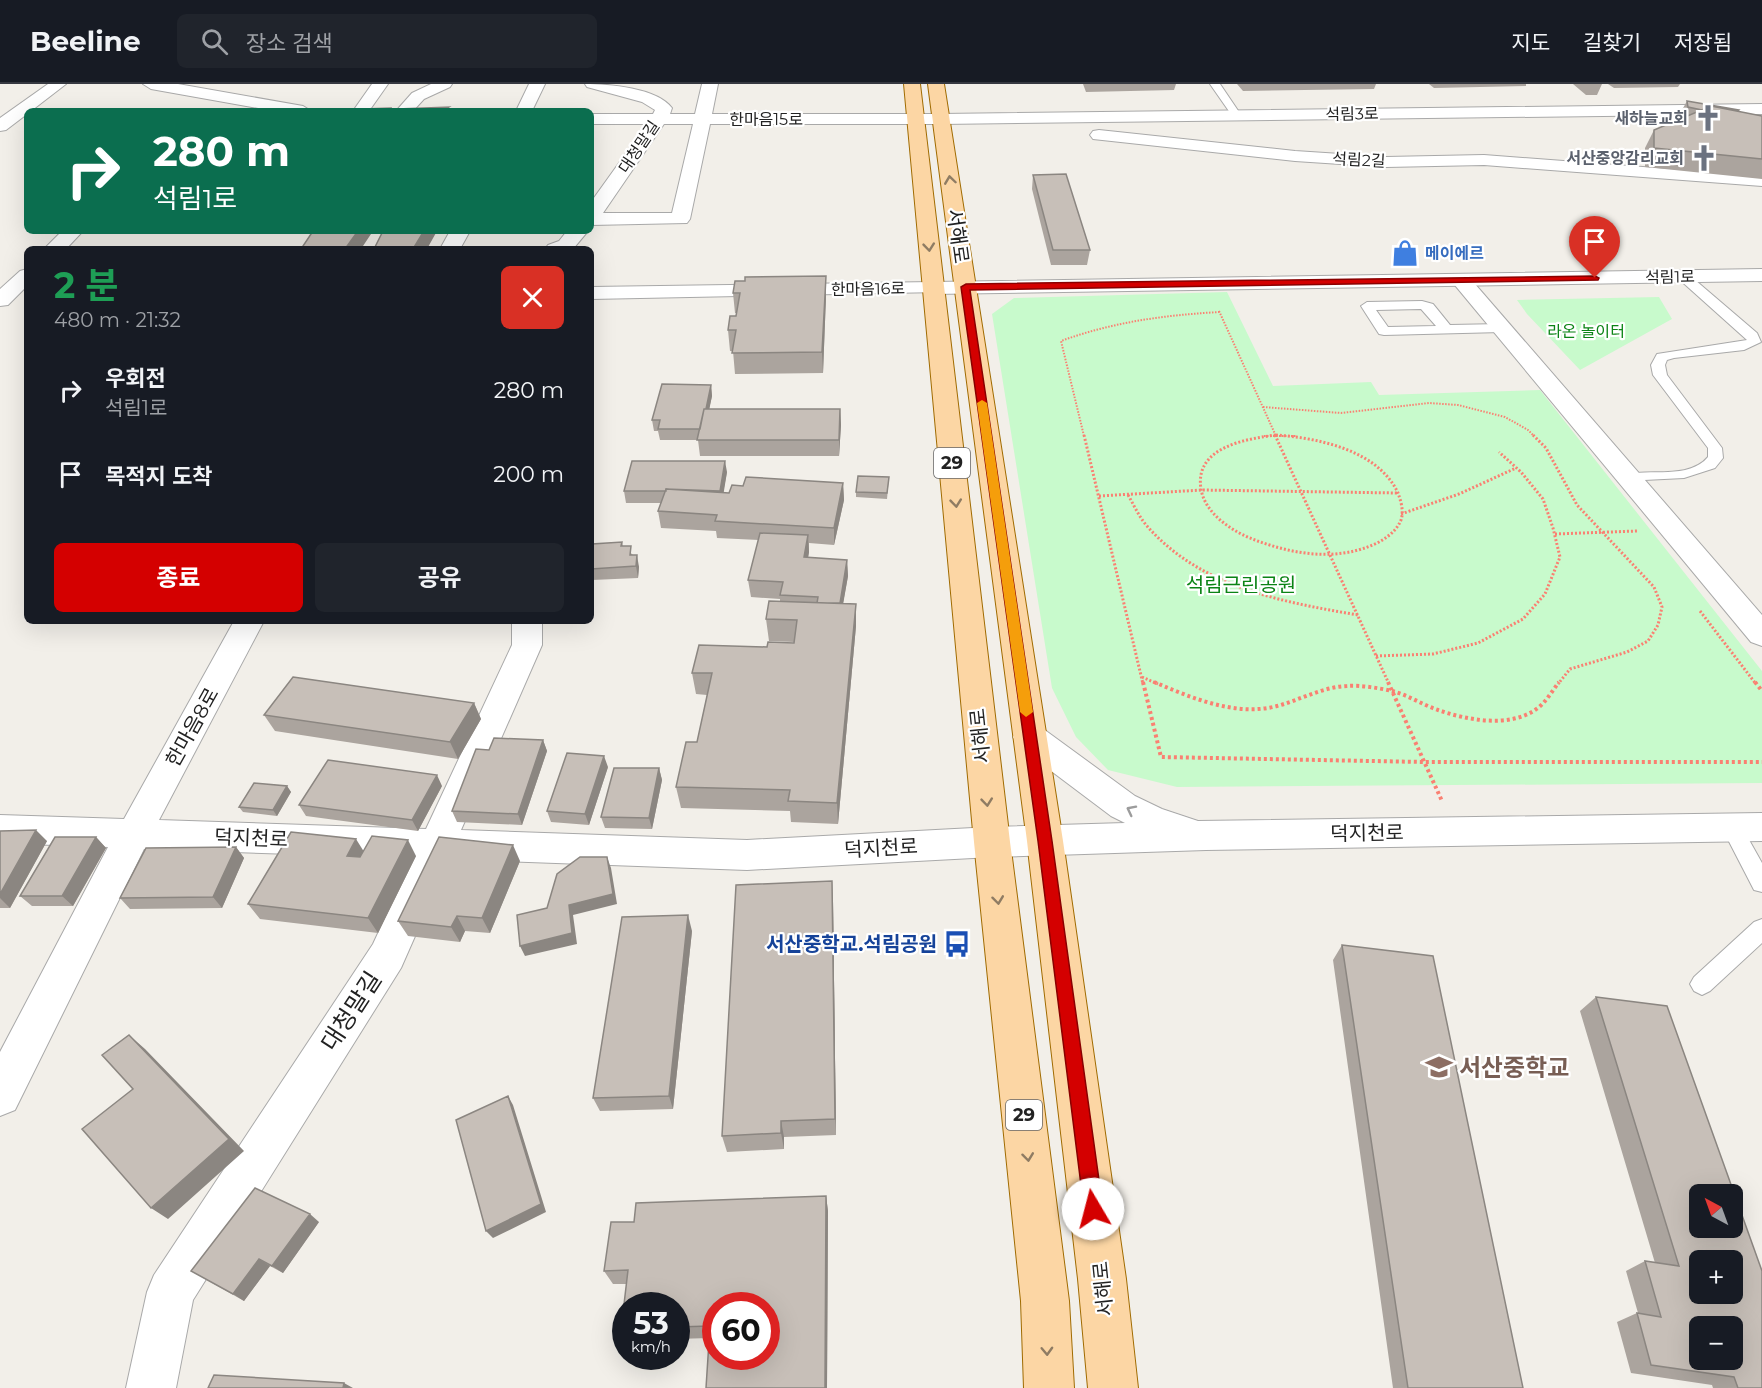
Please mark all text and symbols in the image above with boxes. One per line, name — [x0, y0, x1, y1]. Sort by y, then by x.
search box — [177, 14, 597, 68]
text: Beeline — [30, 24, 141, 58]
icon: search — [198, 25, 231, 58]
text: 장소 검색 — [246, 30, 332, 57]
text: 지도 — [1511, 30, 1550, 55]
text: 길찾기 — [1583, 30, 1641, 55]
text: 저장됨 — [1674, 30, 1732, 55]
church icon: 새하늘교회 — [1693, 103, 1723, 133]
street label: 석림3로 — [1325, 104, 1379, 124]
place label: 새하늘교회 — [1614, 109, 1688, 128]
street label: 한마음15로 — [729, 110, 803, 129]
street label: 대청말길 — [615, 117, 663, 177]
text: 280 m — [153, 125, 290, 177]
icon: right — [54, 132, 132, 210]
church icon: 서산중앙감리교회 — [1689, 143, 1719, 173]
street label: 석림2길 — [1332, 149, 1386, 171]
place label: 서산중앙감리교회 — [1566, 149, 1684, 168]
one-way arrow — [945, 175, 957, 184]
text: 석림1로 — [153, 182, 237, 215]
street label: 서해로 — [942, 207, 974, 265]
pin — [1569, 216, 1620, 278]
icon: arrive — [1578, 225, 1611, 258]
shop icon: 메이에르 — [1390, 238, 1420, 268]
one-way arrow — [922, 242, 935, 251]
place label: 메이에르 — [1425, 244, 1484, 263]
text: 2 분 — [54, 263, 119, 307]
button: close — [501, 266, 564, 329]
street label: 석림1로 — [1645, 267, 1695, 287]
street label: 한마음16로 — [831, 279, 906, 299]
text: 480 m · 21:32 — [54, 308, 181, 332]
park label: 라온 놀이터 — [1547, 322, 1625, 341]
text: 우회전 — [105, 365, 166, 392]
icon: right — [54, 374, 87, 407]
text: 280 m — [494, 377, 564, 404]
text: 석림1로 — [105, 396, 167, 420]
road number: 29 — [934, 448, 970, 478]
icon: arrive — [54, 458, 87, 491]
text: 200 m — [493, 461, 564, 488]
text: 목적지 도착 — [105, 463, 212, 490]
one-way arrow — [949, 499, 962, 508]
button: 종료 — [54, 543, 303, 612]
button: 공유 — [315, 543, 564, 612]
park label: 석림근린공원 — [1186, 573, 1296, 597]
street label: 한마음8로 — [161, 683, 223, 771]
street label: 서해로 — [965, 707, 995, 765]
one-way arrow — [980, 797, 993, 806]
one-way arrow — [1127, 805, 1138, 817]
street label: 덕지천로 — [1330, 820, 1404, 846]
street label: 덕지천로 — [214, 825, 288, 851]
street label: 덕지천로 — [844, 834, 918, 862]
one-way arrow — [992, 896, 1004, 905]
bus stop icon: 서산중학교.석림공원 — [942, 929, 972, 959]
place label: 서산중학교.석림공원 — [766, 932, 937, 956]
street label: 대청말길 — [315, 966, 387, 1056]
school or university icon: 서산중학교 — [1424, 1052, 1454, 1082]
place label: 서산중학교 — [1459, 1053, 1569, 1082]
road number: 29 — [1006, 1100, 1042, 1130]
one-way arrow — [1022, 1152, 1034, 1161]
position arrow — [1061, 1177, 1125, 1241]
north arrow — [1689, 1184, 1743, 1238]
map controls — [1689, 1184, 1743, 1370]
button: + — [1689, 1250, 1743, 1304]
street label: 서해로 — [1088, 1260, 1118, 1318]
speed limit sign: 60 — [702, 1292, 780, 1370]
text: 53 — [633, 1305, 669, 1342]
button: − — [1689, 1316, 1743, 1370]
text: km/h — [631, 1337, 671, 1356]
one-way arrow — [1041, 1346, 1054, 1355]

